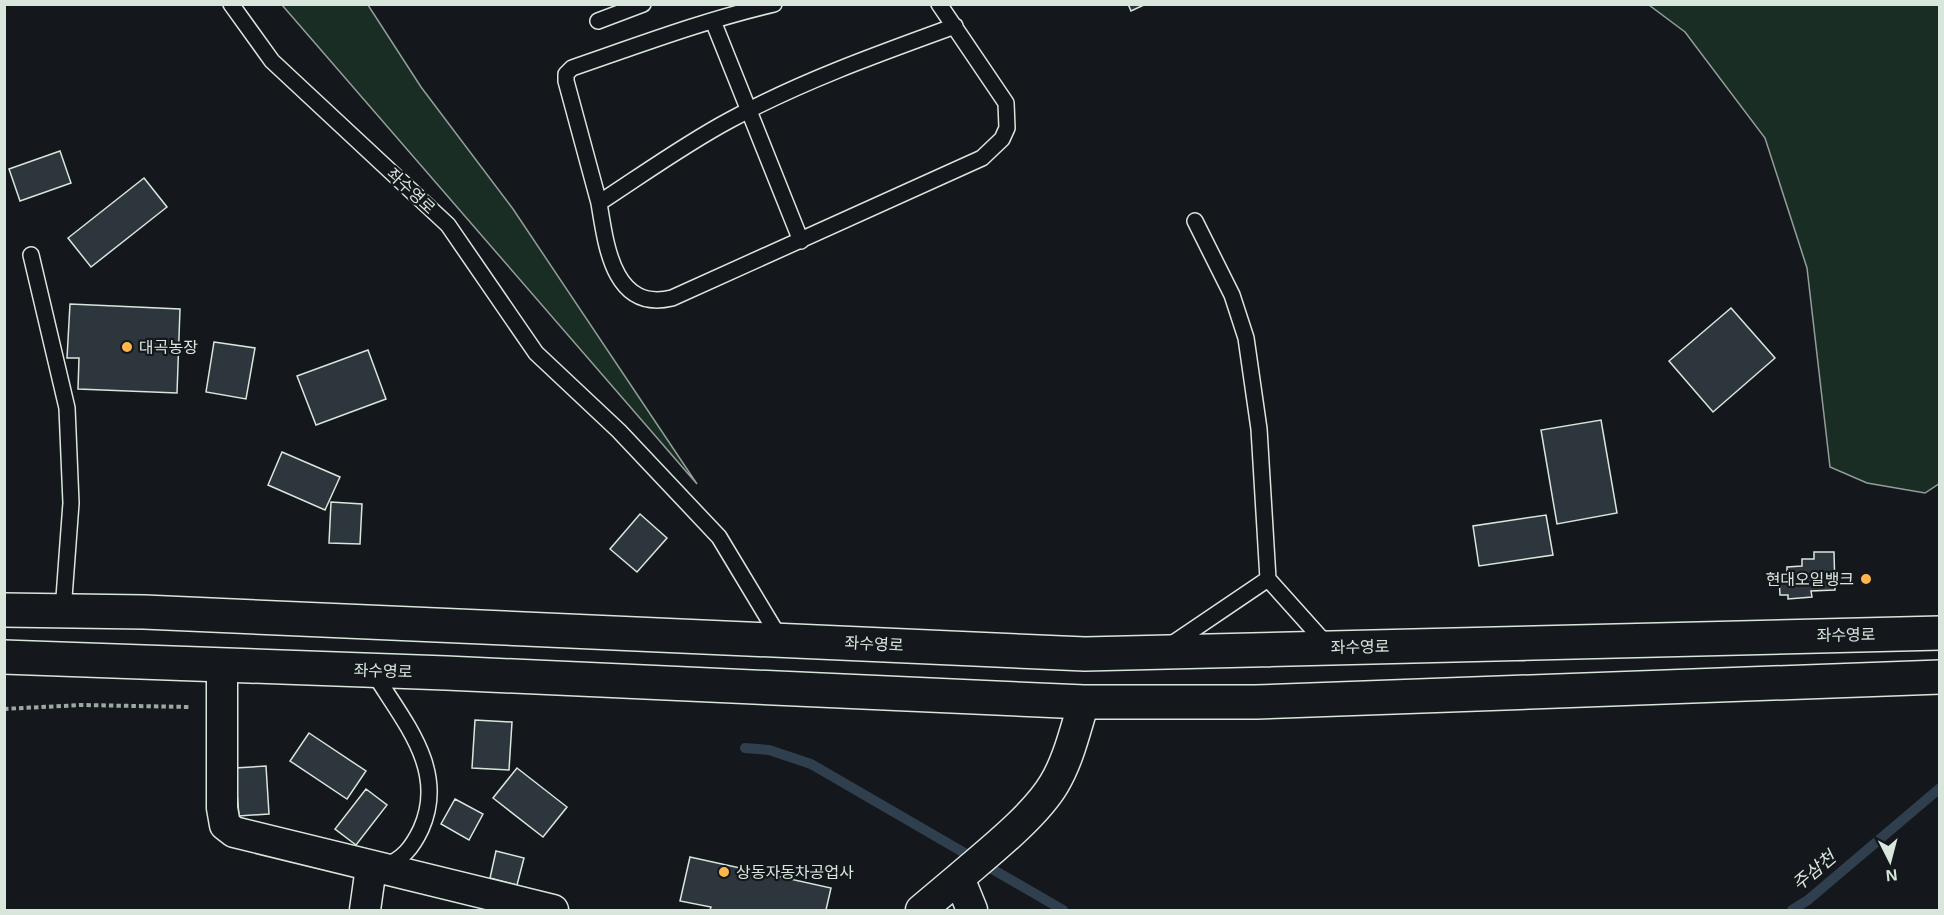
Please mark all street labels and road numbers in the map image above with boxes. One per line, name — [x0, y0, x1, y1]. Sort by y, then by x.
street label: 좌수영로 — [384, 165, 439, 217]
street label: 좌수영로 — [1816, 626, 1876, 644]
street label: 좌수영로 — [844, 634, 904, 654]
street label: 좌수영로 — [1330, 638, 1390, 656]
street label: 좌수영로 — [353, 661, 413, 681]

